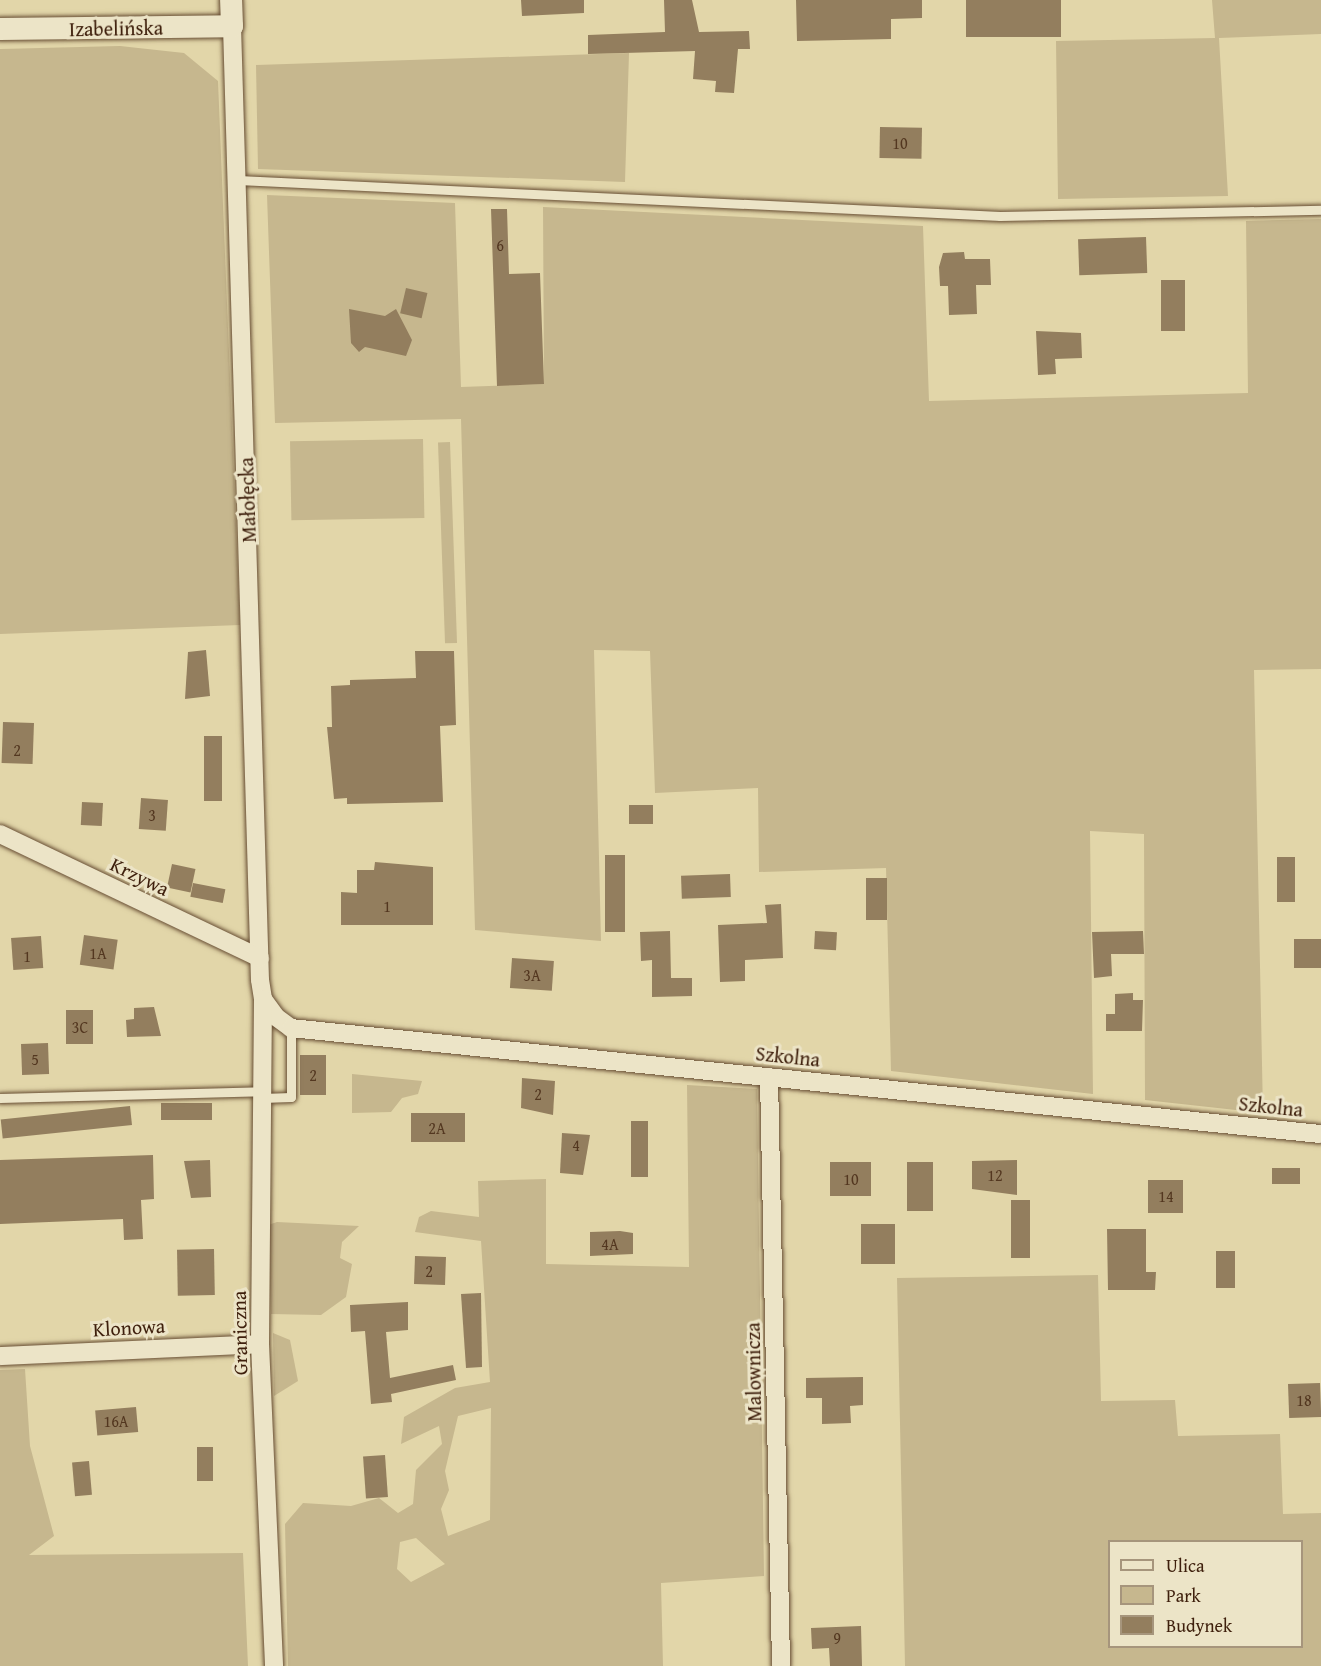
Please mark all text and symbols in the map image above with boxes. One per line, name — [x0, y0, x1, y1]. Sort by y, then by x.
street label: Izabelińska — [69, 15, 163, 41]
house number: 10 — [892, 133, 908, 153]
house number: 6 — [496, 235, 504, 255]
street label: Małołęcka — [234, 457, 260, 543]
house number: 2 — [13, 740, 21, 760]
house number: 3 — [148, 805, 156, 825]
street label: Krzywa — [107, 852, 173, 900]
house number: 1 — [383, 896, 391, 916]
house number: 1A — [89, 943, 107, 963]
house number: 1 — [23, 946, 31, 966]
house number: 3A — [523, 965, 541, 985]
house number: 3C — [72, 1017, 88, 1037]
street label: Szkolna — [755, 1041, 821, 1071]
house number: 5 — [31, 1049, 39, 1069]
house number: 2 — [309, 1065, 317, 1085]
house number: 2 — [534, 1084, 542, 1104]
street label: Szkolna — [1238, 1091, 1304, 1121]
house number: 2A — [428, 1118, 446, 1138]
house number: 4 — [572, 1135, 580, 1155]
house number: 12 — [987, 1165, 1003, 1185]
house number: 10 — [843, 1169, 859, 1189]
house number: 14 — [1158, 1186, 1174, 1206]
house number: 4A — [601, 1234, 619, 1254]
house number: 2 — [425, 1261, 433, 1281]
street label: Graniczna — [226, 1291, 252, 1375]
street label: Klonowa — [92, 1313, 166, 1341]
street label: Malownicza — [740, 1322, 766, 1422]
house number: 18 — [1296, 1390, 1312, 1410]
house number: 16A — [103, 1411, 129, 1431]
legend — [1108, 1540, 1303, 1648]
text: Ulica — [1166, 1552, 1204, 1579]
text: Park — [1166, 1582, 1201, 1609]
text: Budynek — [1166, 1612, 1232, 1639]
house number: 9 — [833, 1628, 841, 1648]

